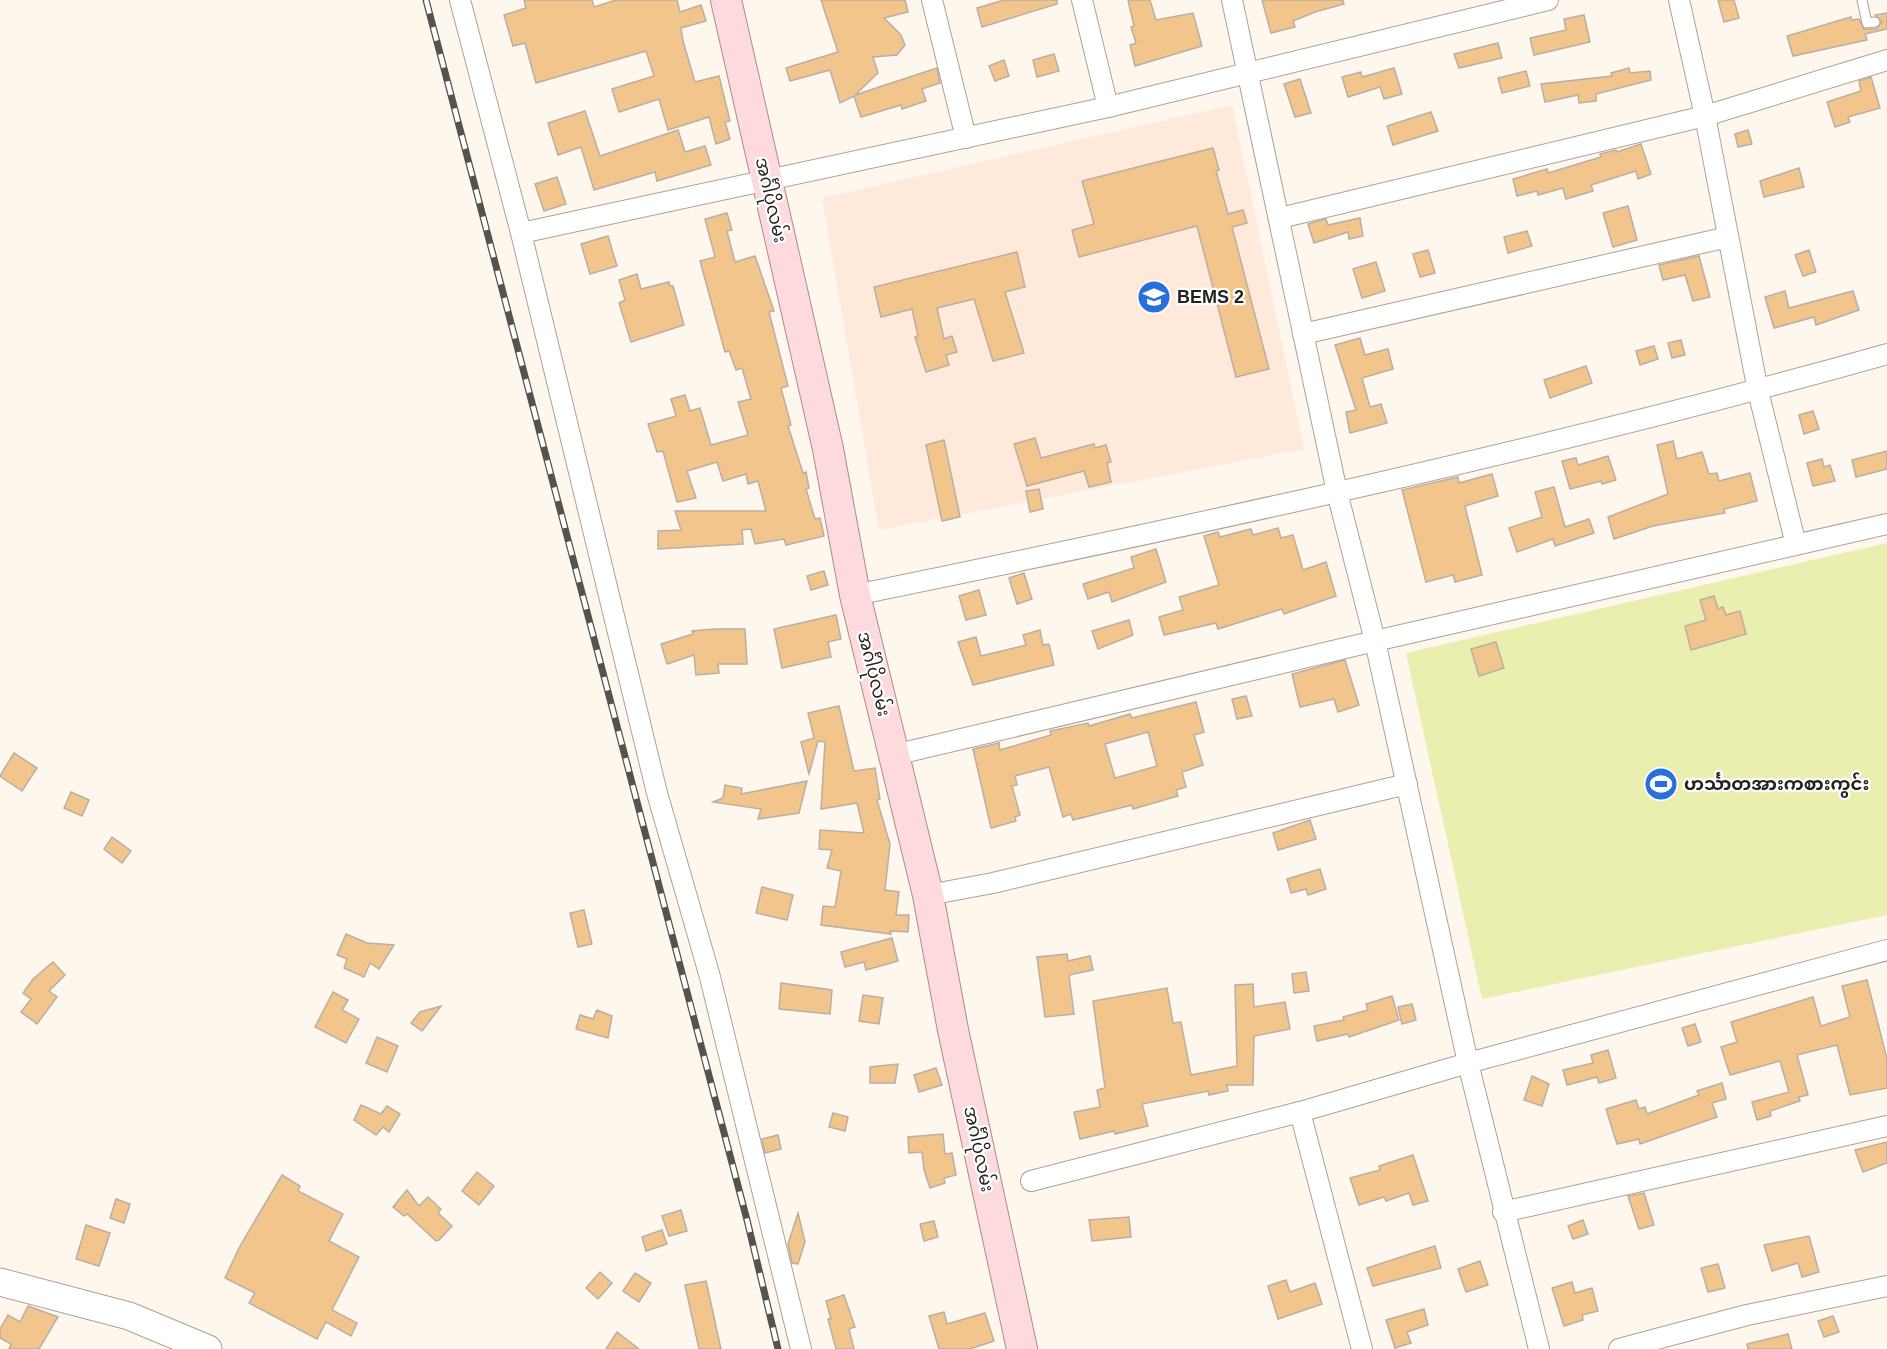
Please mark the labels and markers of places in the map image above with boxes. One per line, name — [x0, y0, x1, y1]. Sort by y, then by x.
school or university icon: BEMS 2 — [1136, 279, 1172, 315]
place label: BEMS 2 — [1177, 287, 1244, 307]
sports icon: ဟင်္သာတအားကစားကွင်း — [1643, 766, 1679, 802]
place label: ဟင်္သာတအားကစားကွင်း — [1684, 772, 1869, 798]

